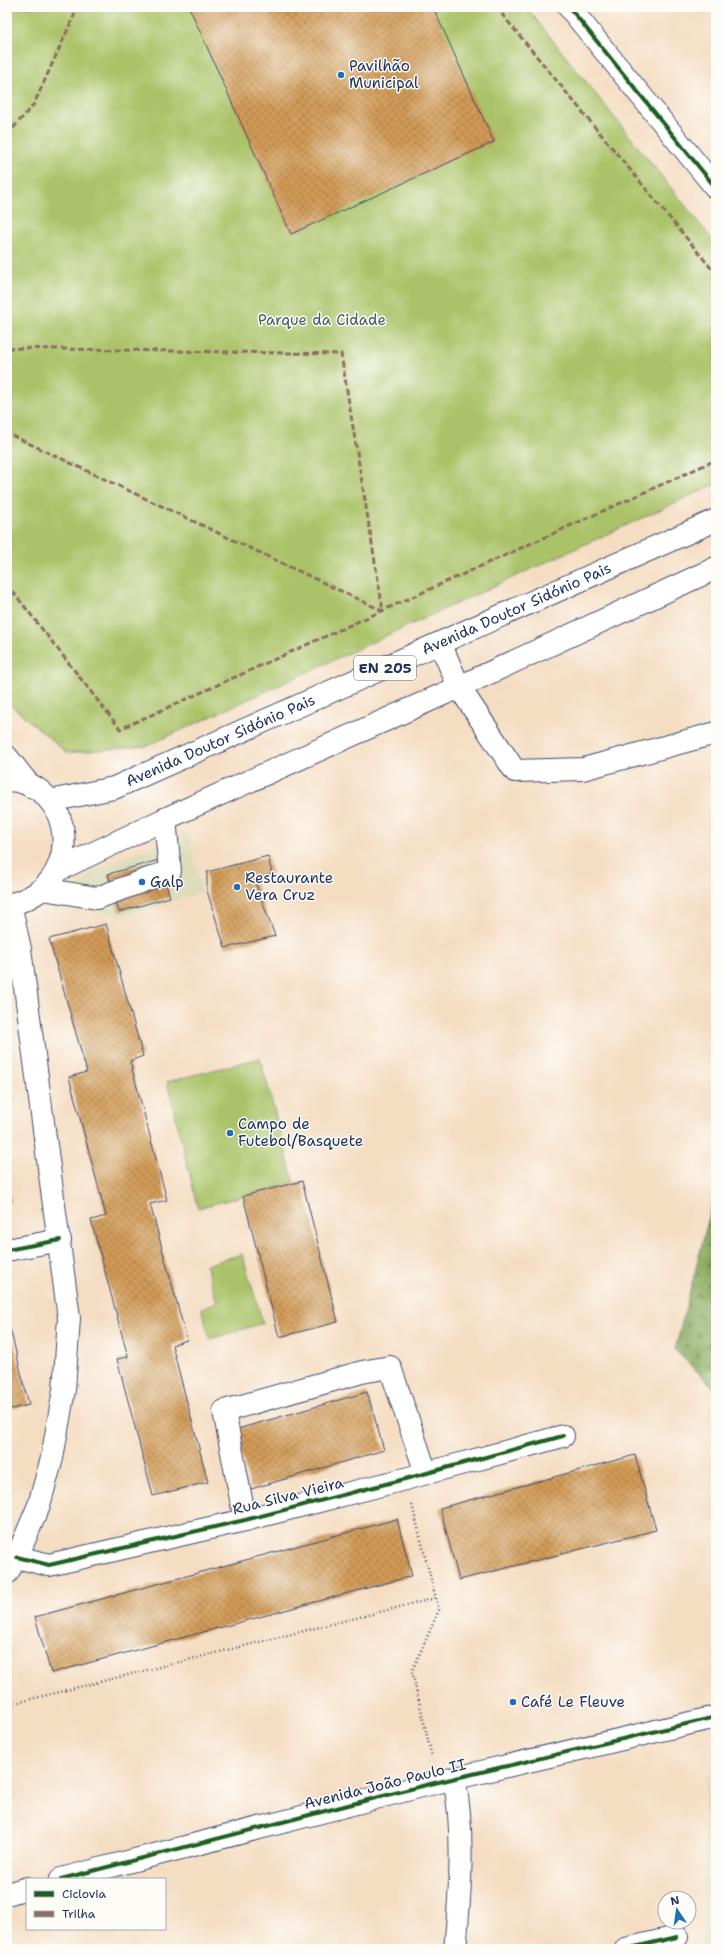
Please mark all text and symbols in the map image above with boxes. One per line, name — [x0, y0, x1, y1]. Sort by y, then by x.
place label: Pavilhão Municipal — [349, 56, 419, 93]
marker: Pavilhão Municipal — [336, 70, 346, 80]
park label: Parque da Cidade — [258, 310, 386, 330]
street label: Avenida Doutor Sidónio Pais — [419, 558, 614, 660]
road number: EN 205 — [354, 656, 416, 680]
street label: Avenida Doutor Sidónio Pais — [123, 690, 318, 791]
place label: Restaurante Vera Cruz — [245, 868, 333, 905]
place label: Galp — [150, 872, 184, 892]
marker: Galp — [137, 877, 147, 887]
marker: Restaurante Vera Cruz — [232, 882, 242, 892]
place label: Campo de Futebol/Basquete — [238, 1114, 363, 1151]
marker: Campo de Futebol/Basquete — [225, 1128, 235, 1138]
street label: Rua Silva Vieira — [230, 1472, 346, 1519]
place label: Café Le Fleuve — [521, 1692, 625, 1712]
marker: Café Le Fleuve — [508, 1697, 518, 1707]
street label: Avenida João Paulo II — [302, 1754, 468, 1814]
legend — [26, 1878, 166, 1930]
text: Ciclovia — [62, 1886, 106, 1902]
north arrow — [657, 1890, 697, 1930]
text: N — [669, 1892, 681, 1909]
text: Trilha — [62, 1906, 96, 1922]

